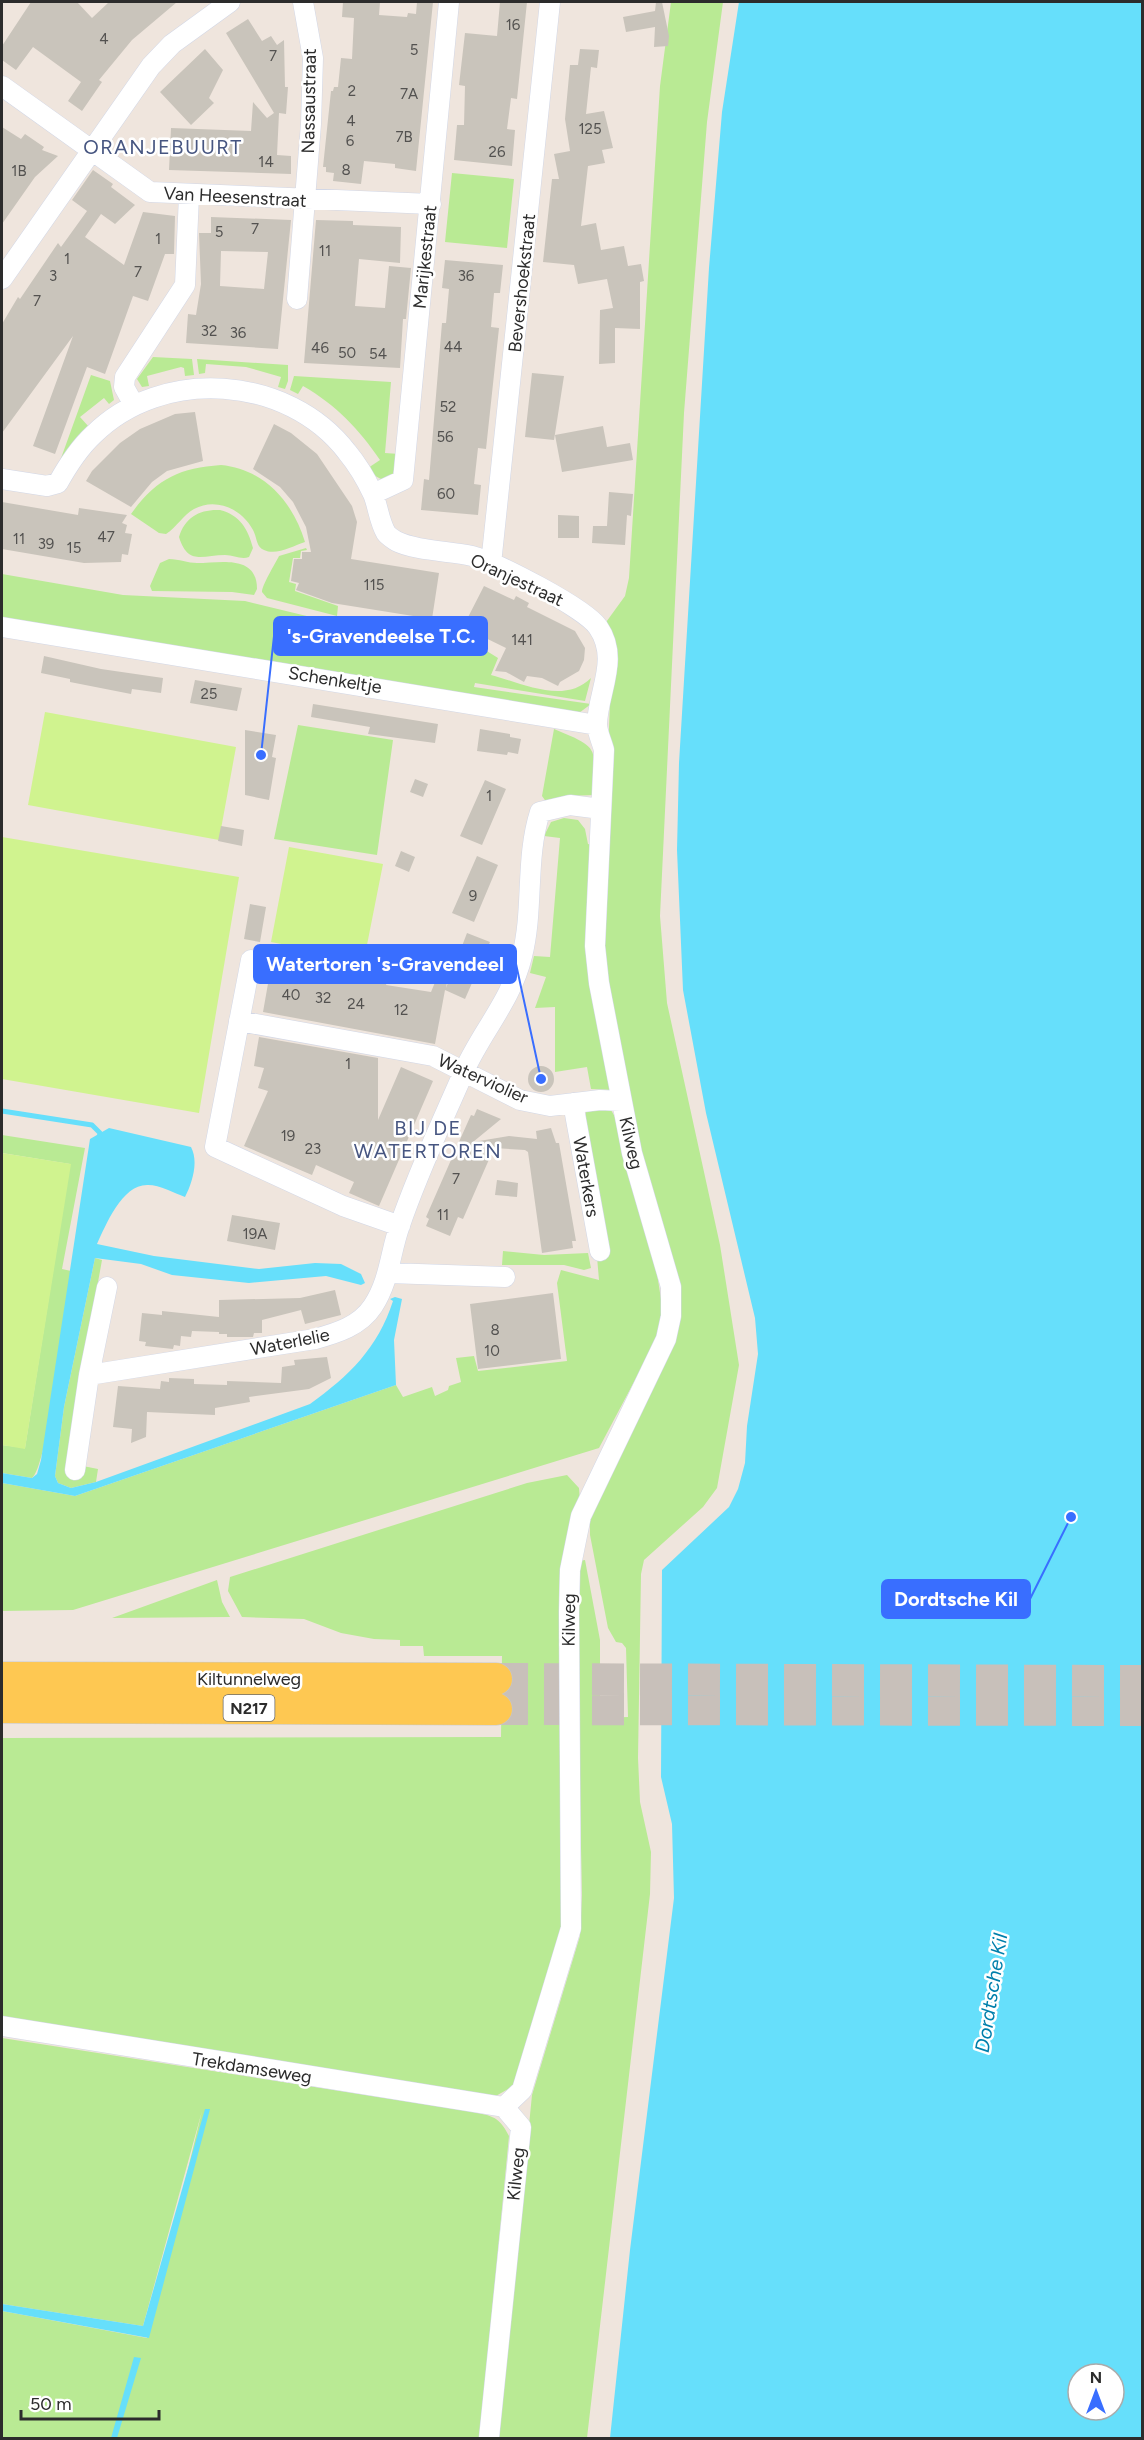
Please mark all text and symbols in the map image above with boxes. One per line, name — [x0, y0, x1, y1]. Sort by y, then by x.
house number: 16 — [506, 16, 521, 34]
house number: 4 — [99, 30, 109, 48]
house number: 5 — [410, 41, 418, 59]
house number: 7 — [269, 47, 277, 65]
street label: Nassaustraat — [297, 48, 321, 154]
house number: 2 — [348, 82, 356, 100]
house number: 7A — [400, 85, 418, 103]
house number: 4 — [346, 112, 356, 130]
house number: 125 — [578, 120, 602, 138]
house number: 7B — [395, 128, 413, 146]
house number: 6 — [346, 132, 355, 150]
district label: ORANJEBUURT — [83, 135, 243, 159]
house number: 26 — [489, 143, 506, 161]
house number: 14 — [258, 153, 274, 171]
house number: 8 — [341, 161, 351, 179]
house number: 1B — [11, 162, 27, 180]
street label: Van Heesenstraat — [163, 182, 307, 212]
street label: Marijkestraat — [409, 204, 441, 310]
street label: Bevershoekstraat — [504, 212, 540, 354]
house number: 7 — [251, 220, 259, 238]
house number: 5 — [215, 223, 223, 241]
house number: 1 — [155, 230, 161, 248]
house number: 11 — [319, 242, 331, 260]
house number: 1 — [64, 250, 70, 268]
house number: 7 — [134, 263, 142, 281]
house number: 3 — [49, 267, 57, 285]
house number: 36 — [458, 267, 475, 285]
house number: 7 — [33, 292, 41, 310]
house number: 32 — [201, 322, 217, 340]
house number: 36 — [230, 324, 247, 342]
house number: 44 — [444, 338, 462, 356]
house number: 46 — [311, 339, 329, 357]
house number: 50 — [338, 344, 356, 362]
house number: 54 — [369, 345, 387, 363]
house number: 52 — [439, 398, 457, 416]
house number: 56 — [436, 428, 454, 446]
house number: 60 — [437, 485, 455, 503]
house number: 47 — [97, 528, 115, 546]
house number: 11 — [13, 530, 25, 548]
house number: 39 — [38, 535, 54, 553]
house number: 15 — [67, 539, 81, 557]
street label: Oranjestraat — [467, 549, 567, 611]
house number: 115 — [363, 576, 385, 594]
callout: 's-Gravendeelse T.C. — [274, 617, 487, 655]
text: 's-Gravendeelse T.C. — [287, 624, 475, 648]
house number: 141 — [511, 631, 533, 649]
street label: Schenkeltje — [287, 662, 384, 698]
house number: 25 — [200, 685, 218, 703]
house number: 1 — [486, 787, 492, 805]
house number: 9 — [469, 887, 477, 905]
callout: Watertoren 's-Gravendeel — [254, 945, 516, 983]
text: Watertoren 's-Gravendeel — [266, 952, 504, 976]
house number: 40 — [282, 986, 300, 1004]
house number: 32 — [315, 989, 331, 1007]
house number: 24 — [347, 995, 365, 1013]
house number: 12 — [394, 1001, 408, 1019]
street label: Waterviolier — [434, 1049, 532, 1109]
house number: 1 — [345, 1055, 351, 1073]
street label: Kilweg — [614, 1114, 648, 1172]
district label: BIJ DE WATERTOREN — [354, 1116, 502, 1163]
house number: 19 — [281, 1127, 295, 1145]
street label: Waterkers — [568, 1135, 604, 1219]
house number: 23 — [305, 1140, 321, 1158]
house number: 7 — [452, 1170, 460, 1188]
house number: 11 — [437, 1206, 449, 1224]
house number: 19A — [243, 1225, 267, 1243]
house number: 8 — [490, 1321, 500, 1339]
street label: Waterlelie — [249, 1324, 332, 1360]
house number: 10 — [484, 1342, 500, 1360]
callout: Dordtsche Kil — [882, 1580, 1030, 1618]
text: Dordtsche Kil — [894, 1587, 1018, 1611]
street label: Kilweg — [558, 1593, 580, 1647]
street label: Kiltunnelweg — [197, 1668, 301, 1690]
road number: N217 — [224, 1695, 274, 1721]
water label: Dordtsche Kil — [970, 1931, 1012, 2054]
street label: Trekdamseweg — [191, 2048, 313, 2088]
street label: Kilweg — [502, 2146, 530, 2202]
north arrow — [1066, 2362, 1126, 2422]
text: N — [1090, 2368, 1102, 2387]
scale bar — [21, 2383, 159, 2421]
text: 50 m — [30, 2393, 72, 2415]

